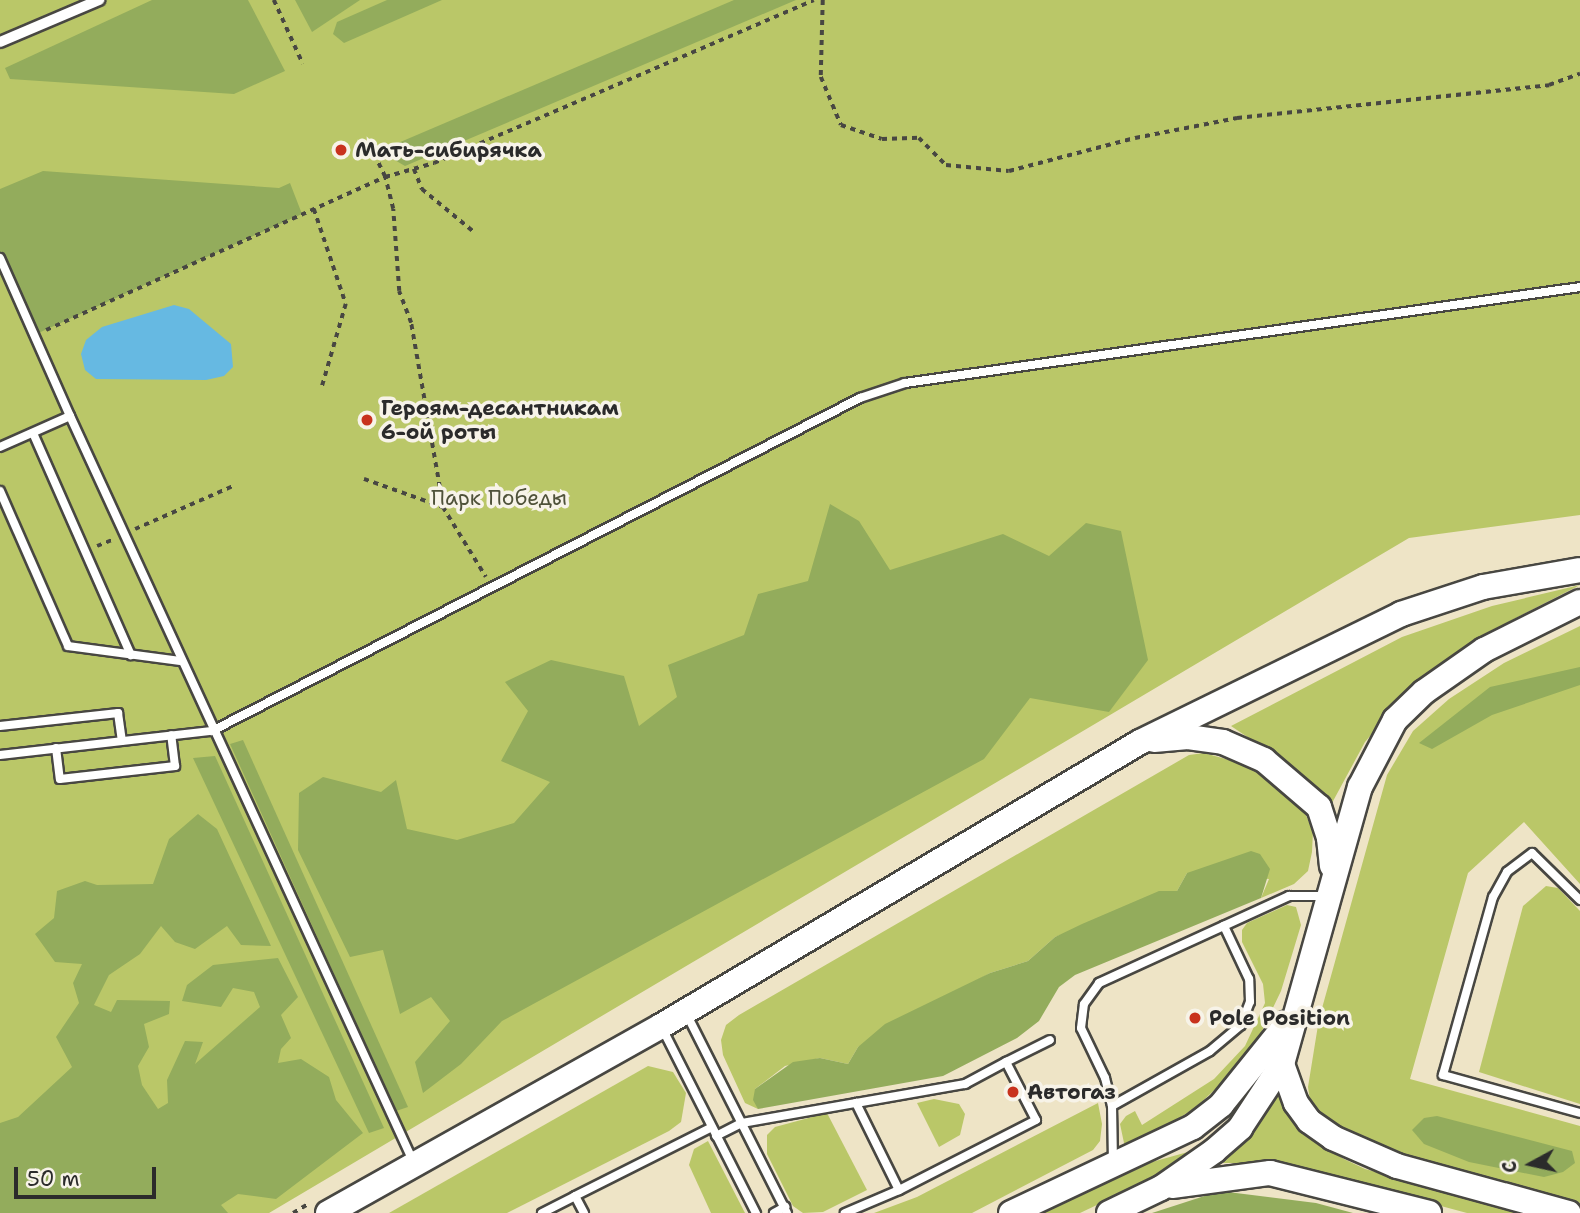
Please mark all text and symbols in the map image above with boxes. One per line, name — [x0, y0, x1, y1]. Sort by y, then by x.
place label: Мать-сибирячка — [355, 137, 542, 163]
marker: Мать-сибирячка — [333, 142, 349, 158]
place label: Героям-десантникам 6-ой роты — [381, 395, 619, 445]
marker: Героям-десантникам 6-ой роты — [359, 412, 375, 428]
park label: Парк Победы — [431, 485, 567, 511]
place label: Pole Position — [1209, 1005, 1350, 1031]
marker: Pole Position — [1187, 1010, 1203, 1026]
place label: Автогаз — [1027, 1079, 1116, 1105]
marker: Автогаз — [1005, 1084, 1021, 1100]
north arrow — [1496, 1129, 1566, 1199]
scale bar — [18, 1154, 159, 1198]
text: С — [1497, 1159, 1523, 1175]
text: 50 m — [27, 1165, 80, 1193]

